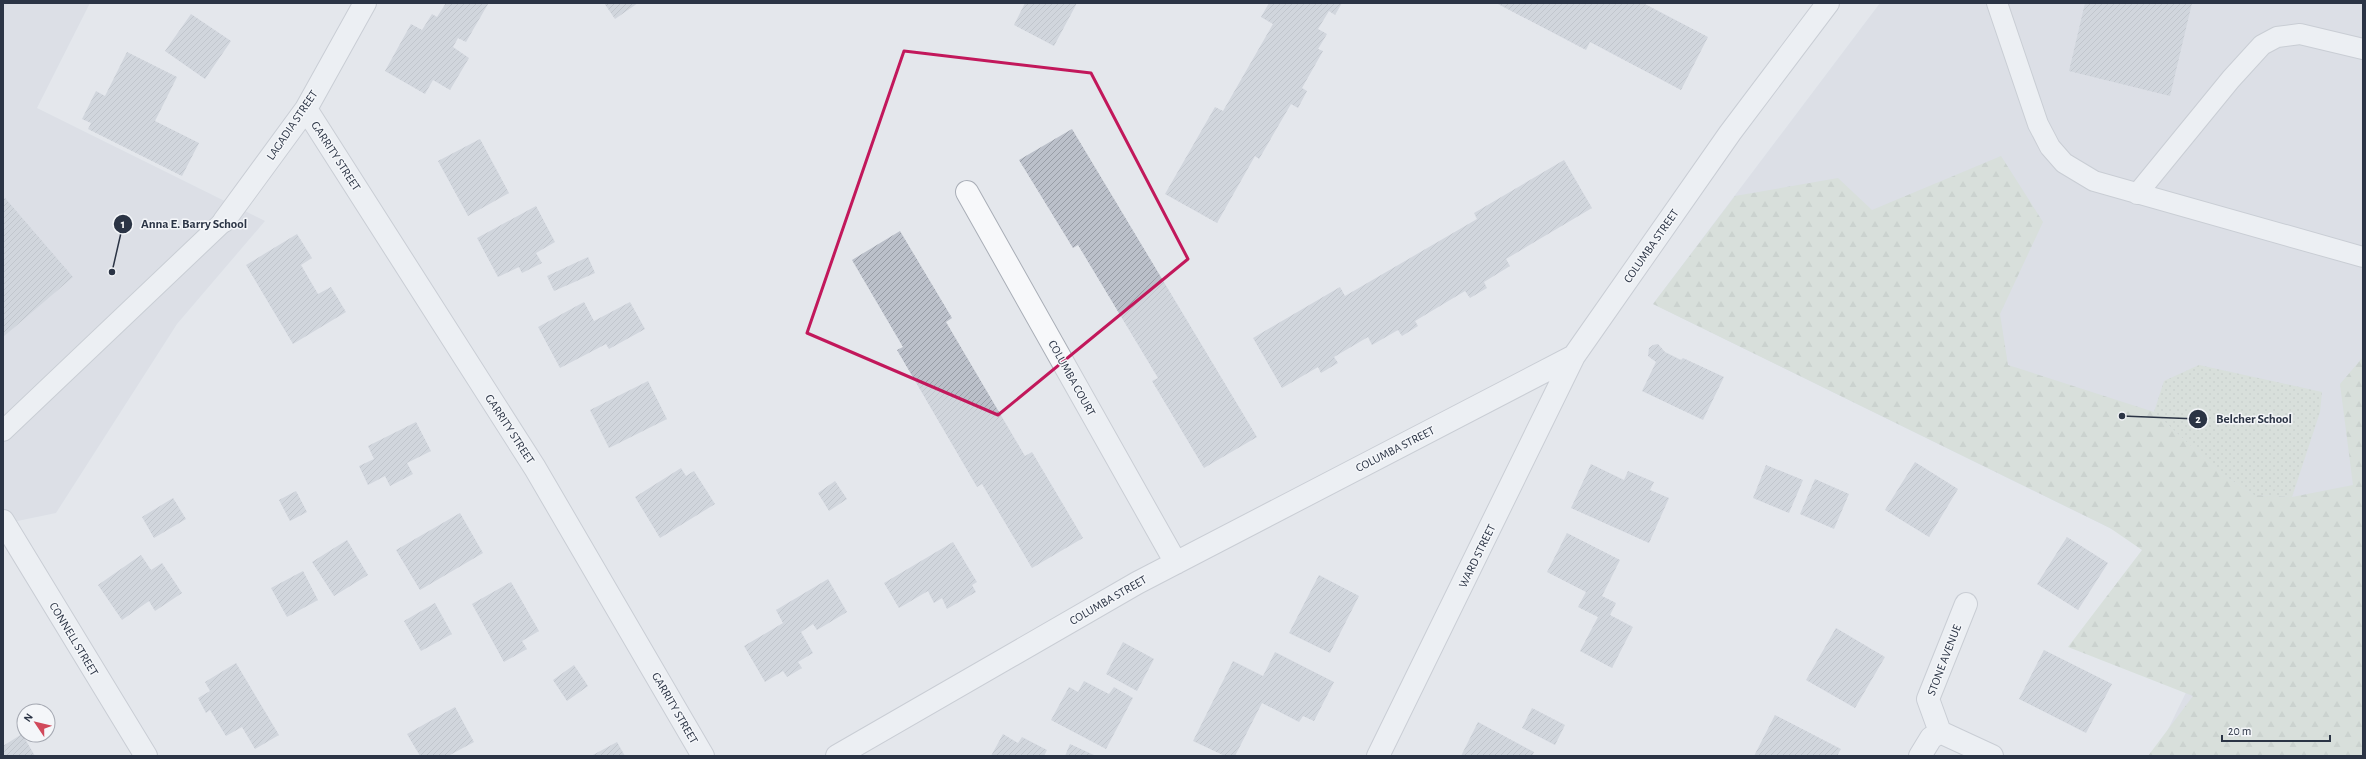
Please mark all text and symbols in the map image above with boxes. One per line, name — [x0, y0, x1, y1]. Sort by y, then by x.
street label: LAGADIA STREET — [264, 88, 320, 162]
street label: GARRITY STREET — [309, 119, 363, 193]
street label: COLUMBA STREET — [1621, 207, 1681, 285]
callout: Anna E. Barry School — [113, 211, 256, 236]
text: 1 — [121, 218, 125, 230]
text: Anna E. Barry School — [141, 218, 247, 231]
street label: COLUMBA COURT — [1046, 338, 1098, 418]
street label: GARRITY STREET — [483, 392, 537, 466]
callout: Belcher School — [2188, 406, 2300, 431]
text: 2 — [2195, 413, 2201, 425]
text: Belcher School — [2216, 413, 2292, 426]
street label: COLUMBA STREET — [1354, 424, 1436, 474]
street label: WARD STREET — [1456, 522, 1498, 590]
street label: COLUMBA STREET — [1067, 573, 1149, 627]
street label: CONNELL STREET — [47, 600, 101, 678]
street label: STONE AVENUE — [1925, 623, 1963, 697]
street label: GARRITY STREET — [650, 670, 700, 746]
north arrow — [16, 703, 56, 743]
text: N — [22, 711, 35, 724]
scale bar — [2222, 717, 2330, 743]
text: 20 m — [2228, 725, 2251, 737]

